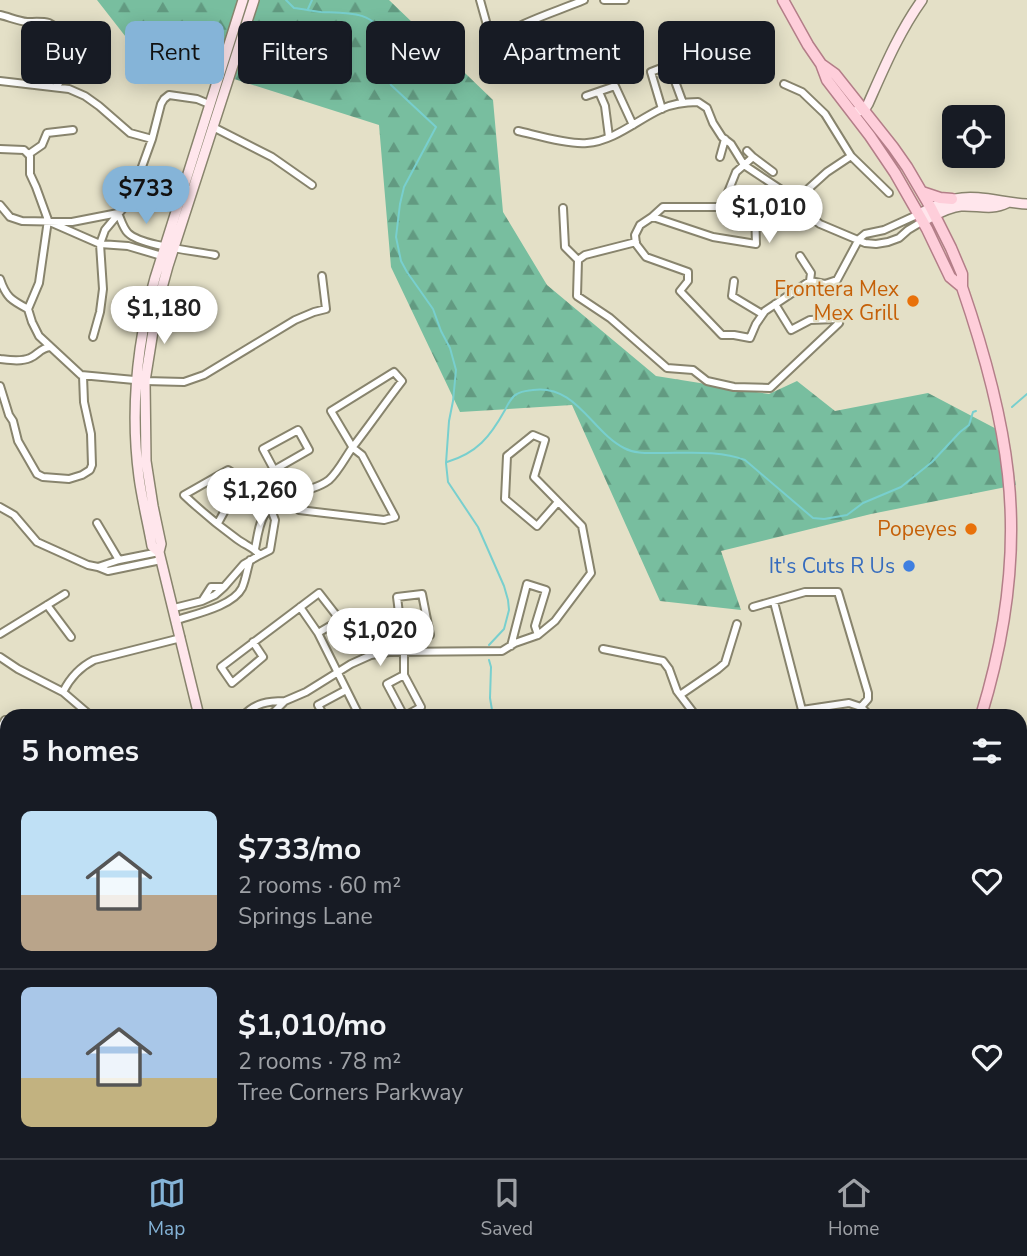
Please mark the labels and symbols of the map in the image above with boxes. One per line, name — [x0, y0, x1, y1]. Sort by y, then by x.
pin: $733 — [105, 166, 187, 226]
pin: $1,010 — [712, 186, 826, 245]
place label: Frontera Mex Mex Grill — [774, 275, 900, 327]
pin: $1,180 — [107, 286, 221, 346]
marker: Frontera Mex Mex Grill — [905, 293, 921, 309]
pin: $1,260 — [203, 468, 317, 528]
place label: Popeyes — [877, 515, 957, 543]
marker: Popeyes — [963, 521, 979, 537]
place label: It's Cuts R Us — [769, 552, 895, 580]
marker: It's Cuts R Us — [901, 558, 917, 574]
pin: $1,020 — [323, 608, 437, 668]

